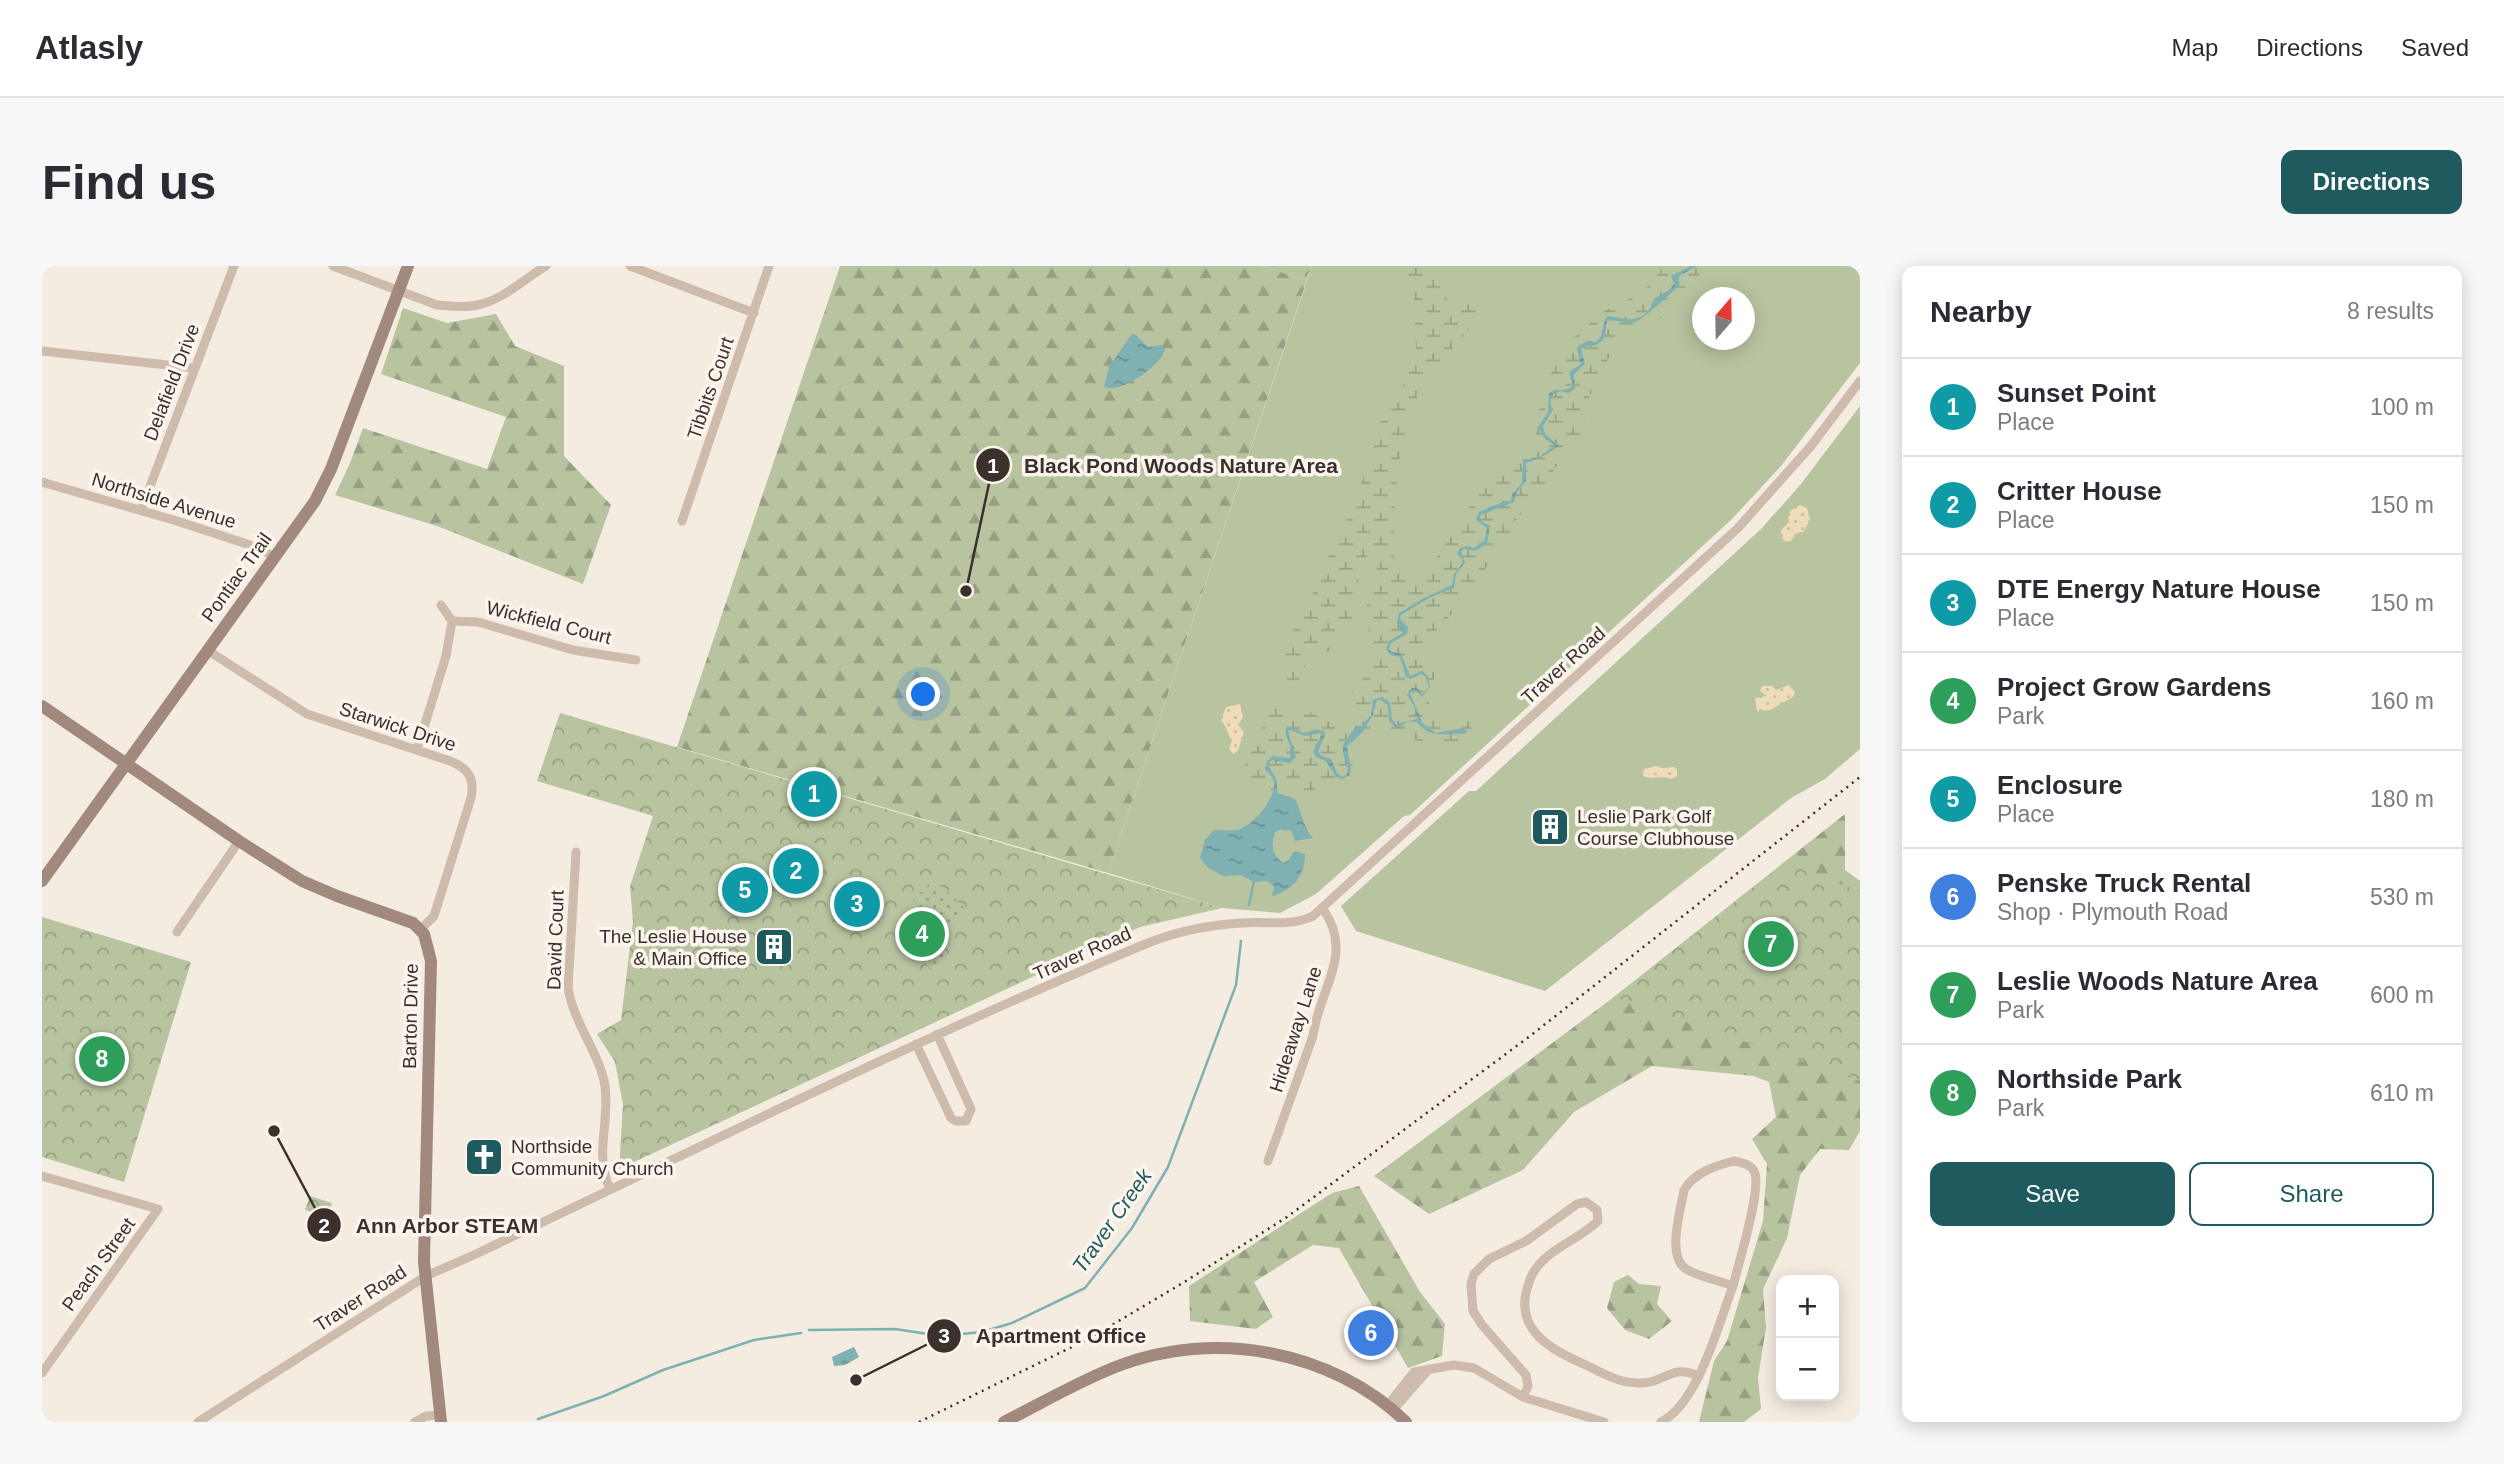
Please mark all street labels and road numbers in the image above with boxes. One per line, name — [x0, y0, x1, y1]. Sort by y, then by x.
street label: Delafield Drive — [140, 321, 203, 444]
street label: Tibbits Court — [683, 333, 738, 442]
street label: Northside Avenue — [89, 469, 238, 532]
street label: Pontiac Trail — [197, 529, 276, 626]
street label: Wickfield Court — [484, 597, 614, 648]
street label: Traver Road — [1517, 622, 1609, 708]
street label: Starwick Drive — [337, 698, 459, 755]
street label: David Court — [543, 889, 568, 991]
street label: Traver Road — [1030, 923, 1134, 984]
street label: Barton Drive — [399, 963, 422, 1069]
street label: Hideaway Lane — [1265, 964, 1326, 1095]
street label: Peach Street — [58, 1213, 140, 1315]
street label: Traver Road — [311, 1261, 410, 1336]

